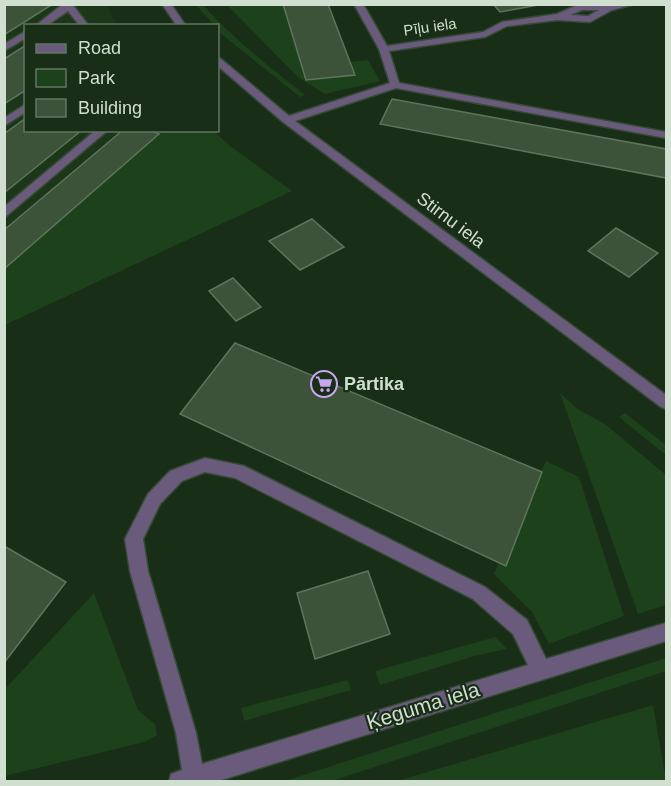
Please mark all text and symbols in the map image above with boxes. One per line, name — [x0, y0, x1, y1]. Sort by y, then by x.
street label: Pīļu iela — [402, 14, 458, 39]
legend — [24, 24, 219, 132]
text: Road — [78, 38, 121, 58]
text: Park — [78, 68, 116, 88]
text: Building — [78, 98, 142, 118]
street label: Stirnu iela — [413, 188, 490, 253]
supermarket icon: Pārtika — [309, 369, 339, 399]
place label: Pārtika — [344, 374, 405, 394]
street label: Ķeguma iela — [364, 677, 482, 734]

